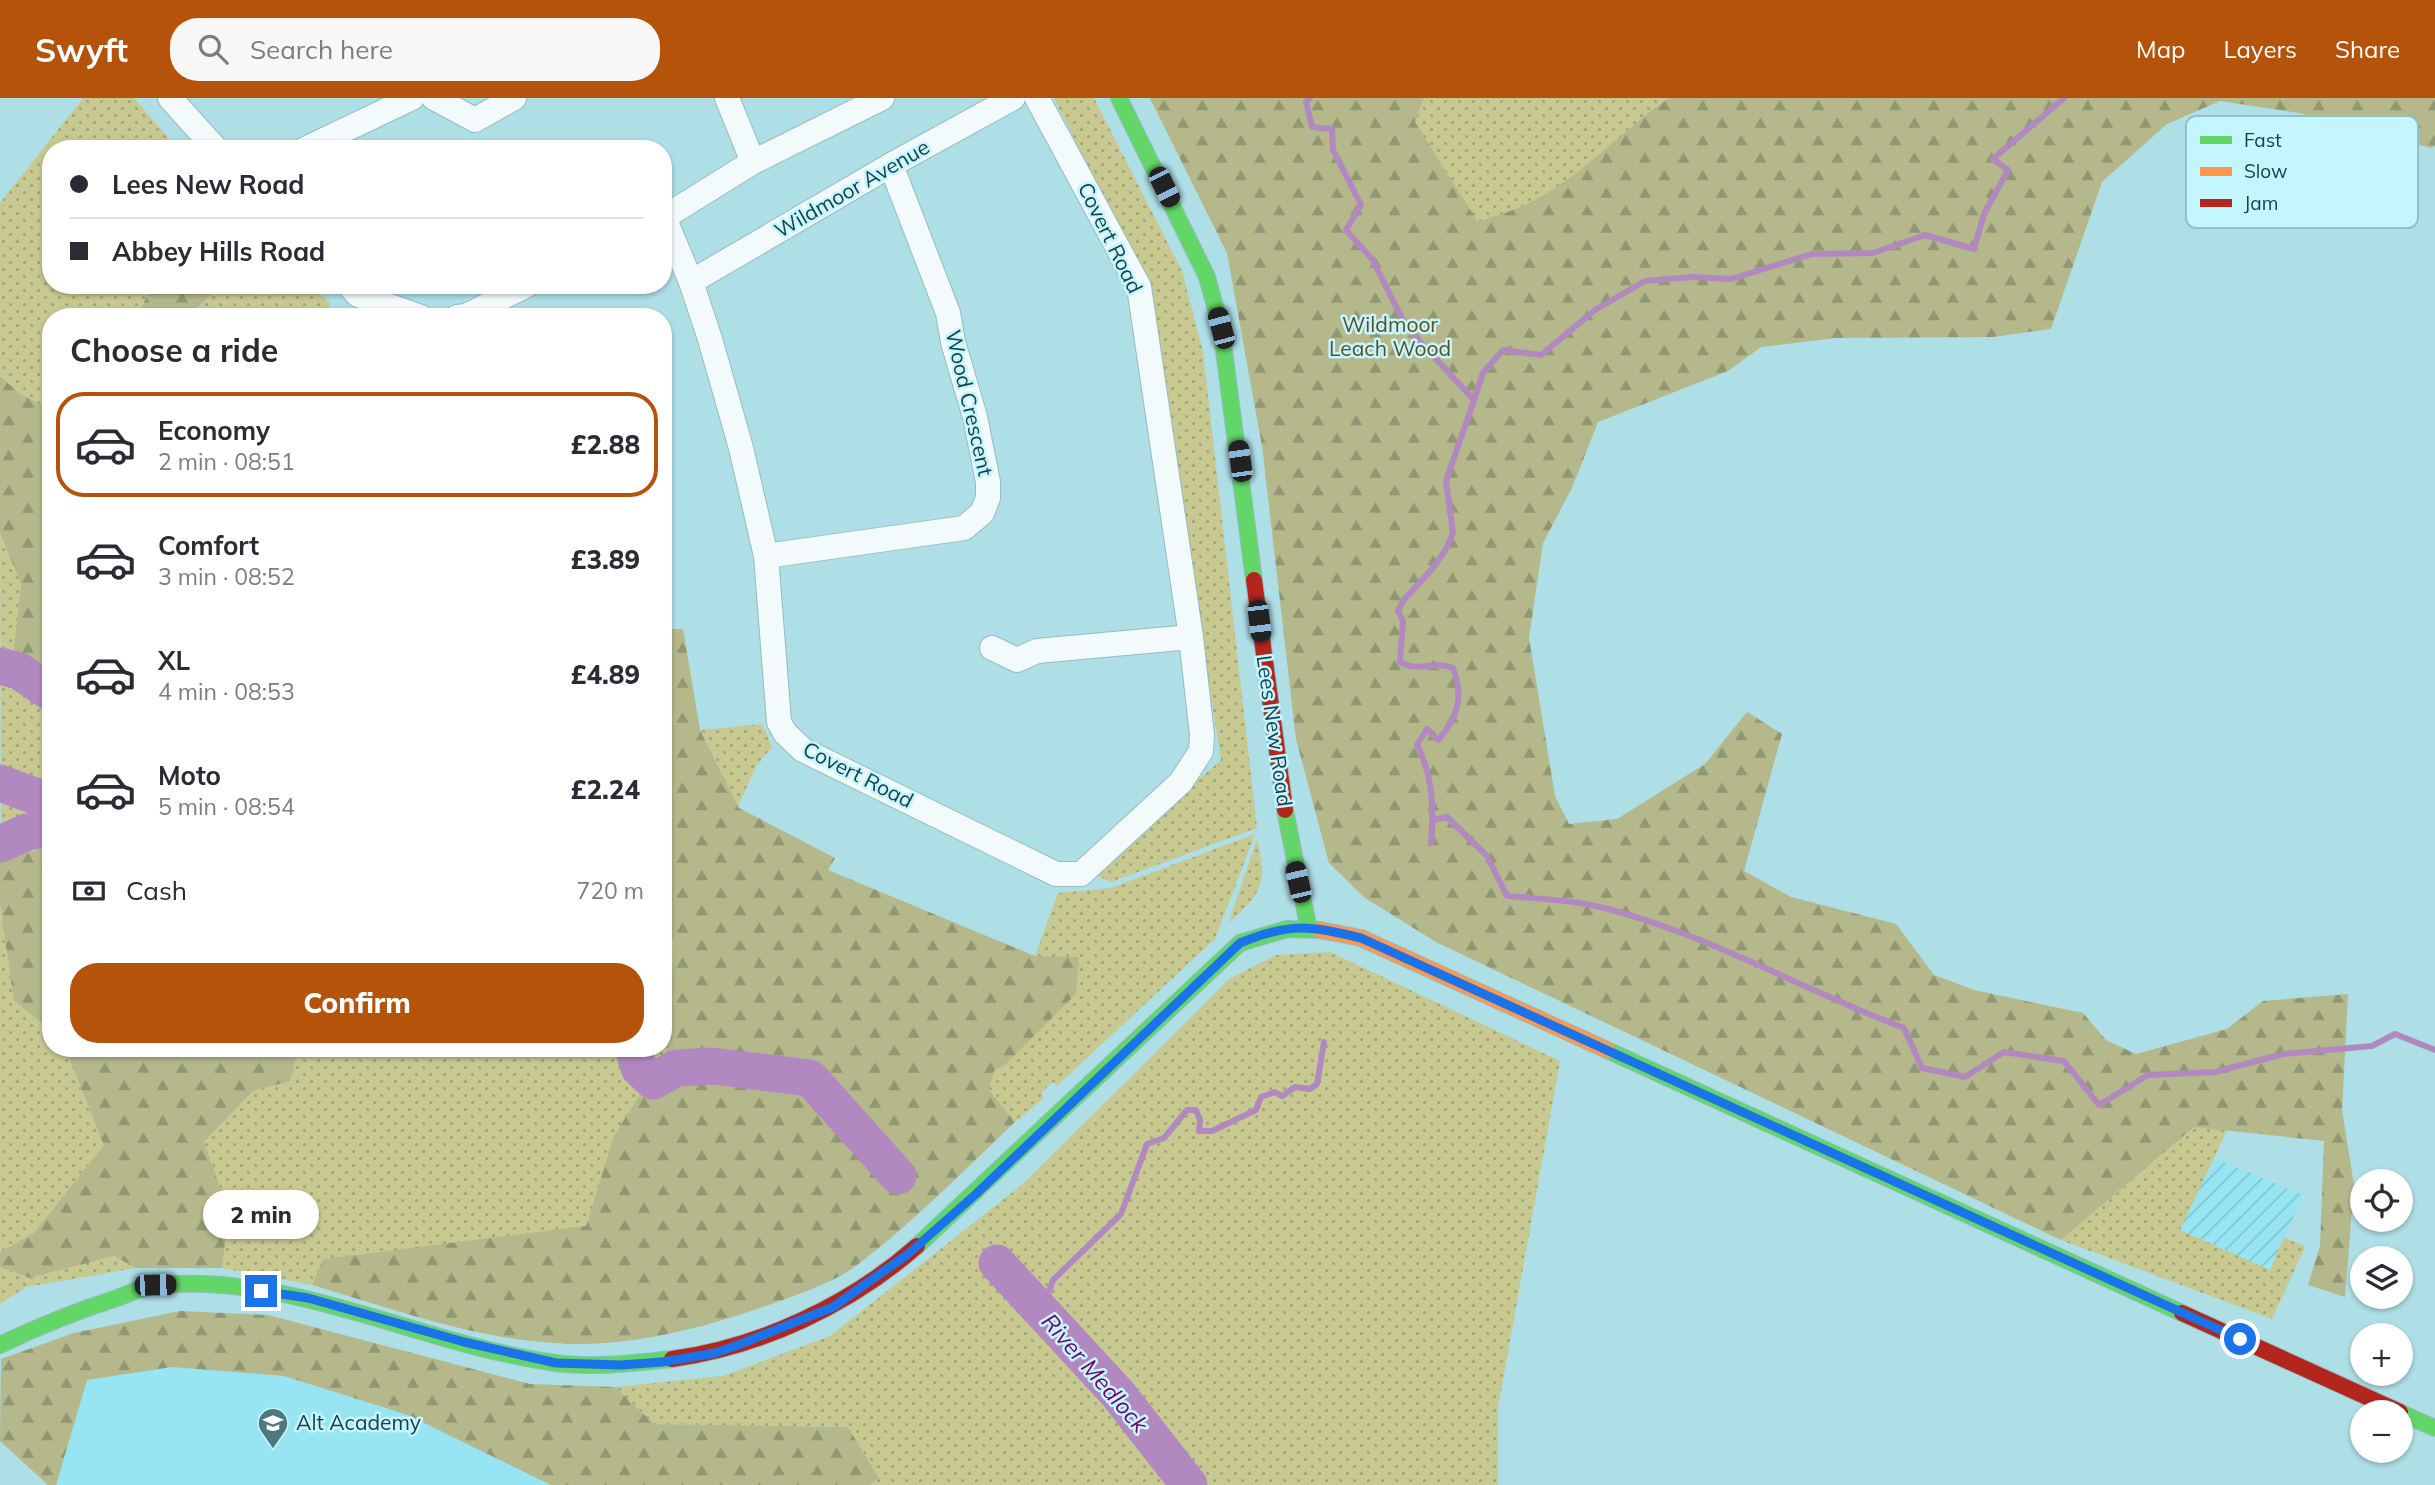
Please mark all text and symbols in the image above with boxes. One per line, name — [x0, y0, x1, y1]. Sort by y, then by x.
search box — [170, 18, 660, 81]
text: Swyft — [35, 29, 128, 70]
icon: search — [194, 30, 232, 68]
text: Search here — [250, 33, 393, 66]
text: Map — [2136, 34, 2185, 64]
text: Layers — [2223, 34, 2297, 64]
text: Share — [2335, 34, 2400, 64]
legend — [2186, 116, 2418, 228]
text: Fast — [2244, 128, 2282, 152]
street label: Wildmoor Avenue — [769, 133, 934, 243]
text: Slow — [2244, 159, 2288, 183]
car — [1146, 164, 1183, 210]
text: Lees New Road — [112, 168, 304, 201]
street label: Covert Road — [1073, 178, 1149, 297]
text: Jam — [2244, 191, 2278, 215]
text: Abbey Hills Road — [112, 235, 325, 268]
car — [1206, 305, 1237, 351]
park label: Wildmoor Leach Wood — [1329, 311, 1451, 361]
street label: Wood Crescent — [941, 327, 999, 478]
text: Choose a ride — [70, 330, 278, 370]
icon: car — [74, 413, 137, 476]
text: Economy — [158, 414, 270, 447]
text: £2.88 — [571, 428, 640, 461]
car — [1227, 439, 1254, 483]
text: 2 min · 08:51 — [158, 447, 295, 476]
icon: car — [74, 528, 137, 591]
text: Comfort — [158, 529, 259, 562]
text: £3.89 — [571, 543, 640, 576]
text: 3 min · 08:52 — [158, 562, 295, 591]
car — [1247, 599, 1272, 643]
icon: car — [74, 643, 137, 706]
text: XL — [158, 644, 190, 677]
street label: Lees New Road — [1252, 654, 1298, 808]
text: £4.89 — [571, 658, 640, 691]
text: 4 min · 08:53 — [158, 677, 295, 706]
street label: Covert Road — [799, 735, 918, 813]
icon: car — [74, 758, 137, 821]
text: Moto — [158, 759, 221, 792]
text: £2.24 — [571, 773, 640, 806]
text: 5 min · 08:54 — [158, 792, 295, 821]
car — [1284, 859, 1313, 905]
icon: cash — [70, 872, 108, 910]
text: Cash — [126, 874, 187, 907]
text: 720 m — [576, 876, 644, 905]
button: Confirm — [70, 963, 644, 1043]
map controls — [2350, 1169, 2413, 1463]
button: locate — [2350, 1169, 2413, 1232]
callout: 2 min — [203, 1190, 319, 1238]
text: 2 min — [230, 1200, 292, 1229]
button: layers — [2350, 1246, 2413, 1309]
car — [134, 1274, 177, 1296]
route end — [245, 1275, 277, 1307]
water label: River Medlock — [1036, 1307, 1156, 1439]
route start — [2224, 1323, 2256, 1355]
button: + — [2350, 1323, 2413, 1386]
button: − — [2350, 1400, 2413, 1463]
school or university icon: Alt Academy — [256, 1406, 290, 1450]
place label: Alt Academy — [296, 1409, 421, 1435]

